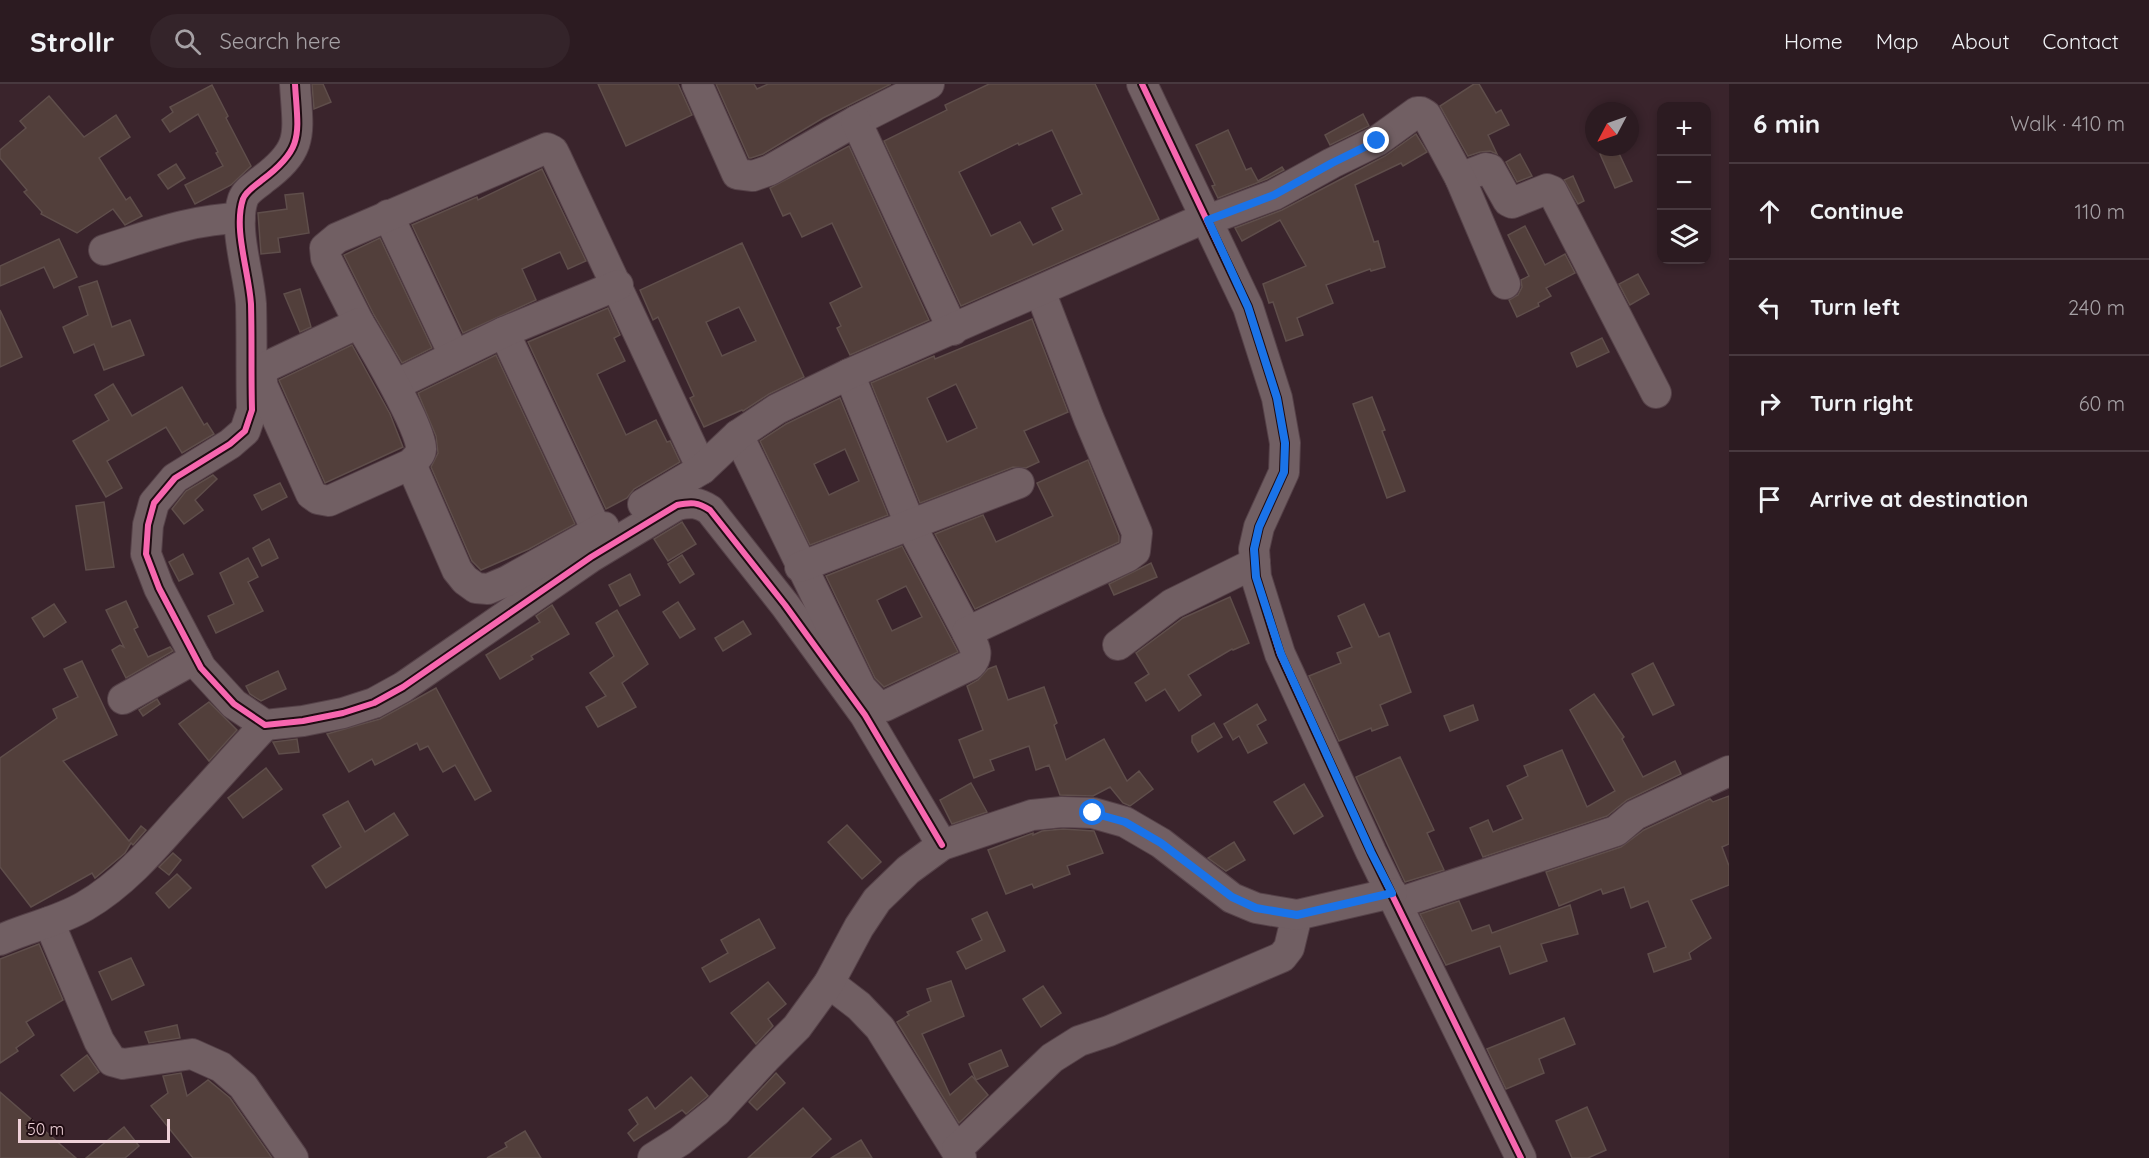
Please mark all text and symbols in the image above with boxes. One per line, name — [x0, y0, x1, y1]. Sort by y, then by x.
search box — [150, 14, 570, 68]
text: Strollr — [30, 24, 114, 59]
icon: search — [171, 25, 204, 58]
text: Search here — [219, 27, 341, 55]
text: Home — [1784, 28, 1843, 54]
text: Map — [1876, 28, 1919, 54]
text: About — [1952, 28, 2010, 54]
text: Contact — [2043, 28, 2119, 54]
north arrow — [1585, 102, 1639, 156]
map controls — [1657, 102, 1711, 264]
button: + — [1657, 102, 1711, 156]
text: 6 min — [1753, 107, 1820, 140]
text: Walk · 410 m — [2010, 111, 2125, 136]
route end — [1363, 127, 1389, 153]
button: − — [1657, 156, 1711, 210]
icon: ahead — [1753, 195, 1786, 228]
text: Continue — [1810, 197, 1904, 225]
text: 110 m — [2075, 199, 2125, 224]
button: layers — [1657, 210, 1711, 264]
icon: left — [1753, 291, 1786, 324]
text: Turn left — [1810, 293, 1900, 321]
text: 240 m — [2068, 295, 2125, 320]
icon: right — [1753, 387, 1786, 420]
text: Turn right — [1810, 389, 1914, 417]
text: 60 m — [2079, 391, 2125, 416]
icon: arrive — [1753, 483, 1786, 516]
text: Arrive at destination — [1810, 485, 2028, 513]
route start — [1079, 799, 1105, 825]
scale bar — [18, 1116, 170, 1144]
text: 50 m — [27, 1119, 64, 1139]

